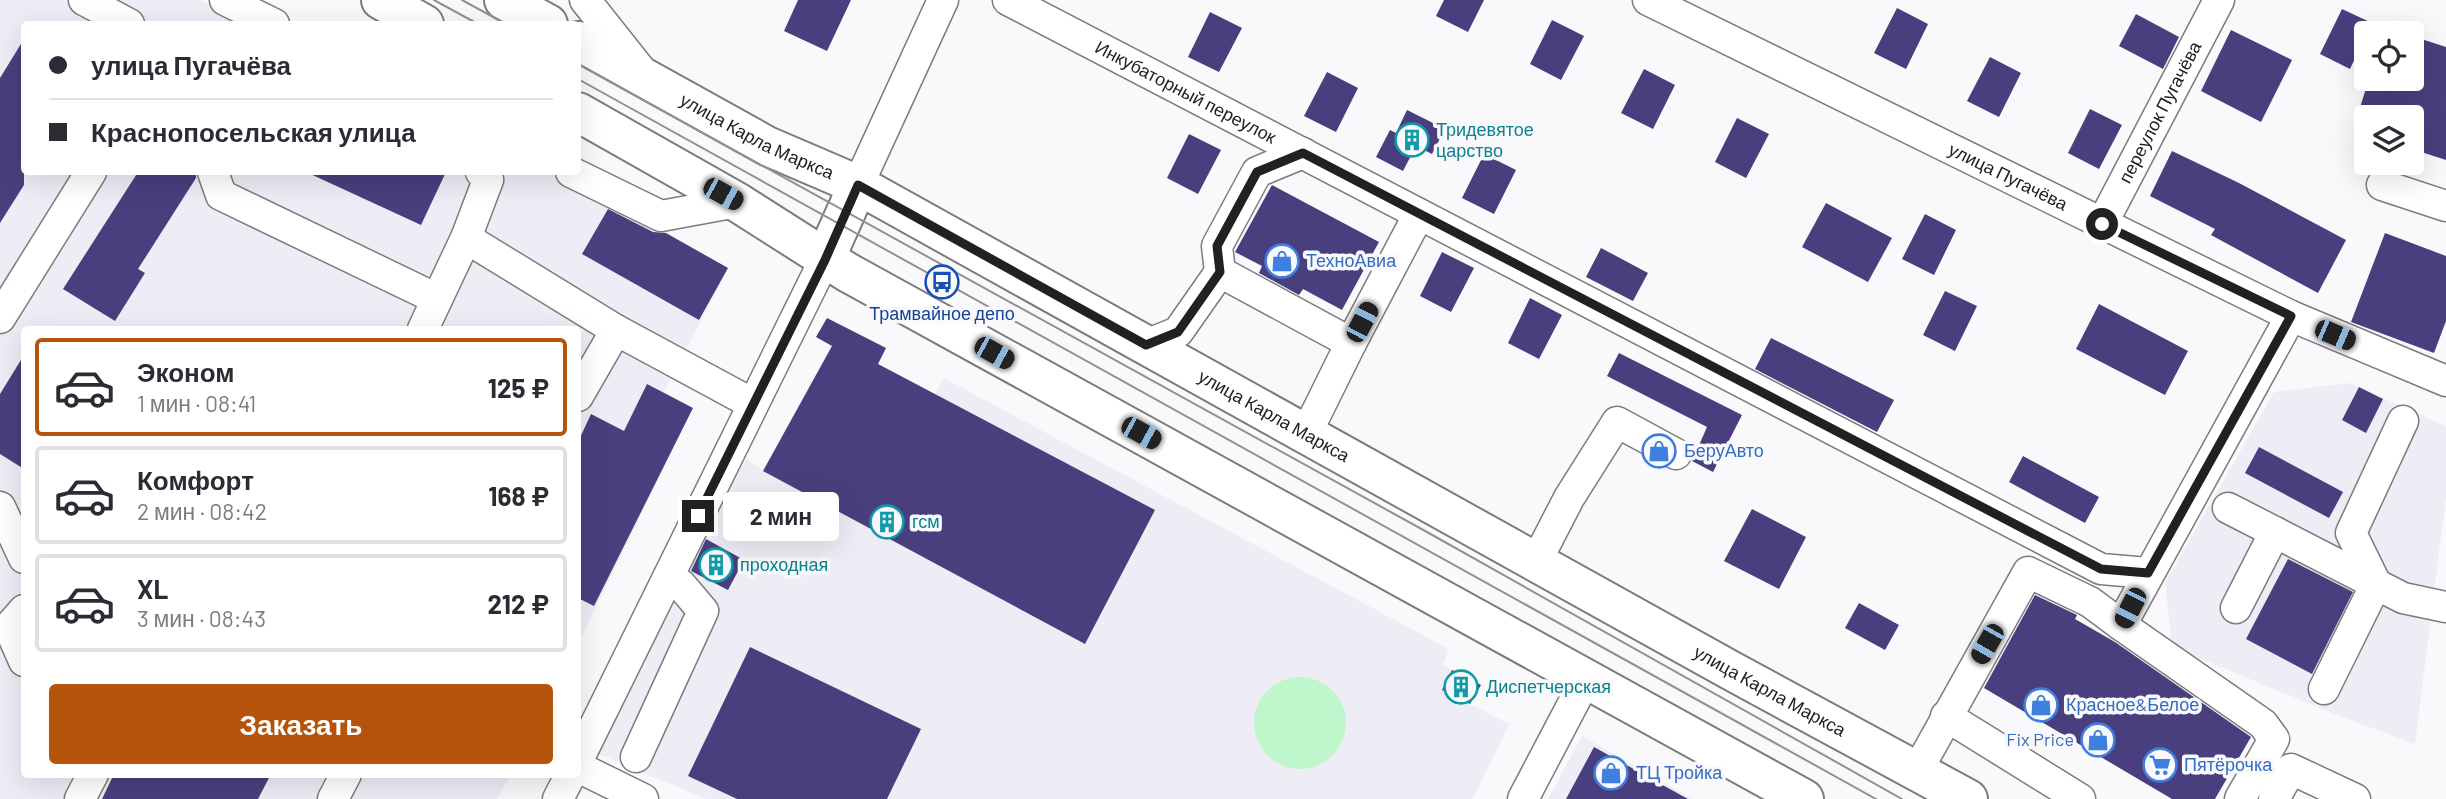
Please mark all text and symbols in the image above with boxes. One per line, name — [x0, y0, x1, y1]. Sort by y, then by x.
map controls — [2354, 21, 2424, 175]
button: locate — [2354, 21, 2424, 91]
street label: Инкубаторный переулок — [1092, 35, 1280, 148]
street label: переулок Пугачёва — [2113, 36, 2206, 187]
text: улица Пугачёва — [91, 49, 291, 80]
street label: улица Карла Маркса — [677, 88, 838, 184]
button: layers — [2354, 105, 2424, 175]
text: Краснопосельская улица — [91, 116, 416, 147]
place label: Тридевятое царство — [1436, 118, 1534, 161]
building icon: Тридевятое царство — [1393, 121, 1431, 159]
street label: улица Пугачёва — [1945, 138, 2072, 215]
car — [700, 175, 747, 213]
route start — [2086, 208, 2118, 240]
shop icon: ТехноАвиа — [1263, 242, 1301, 280]
place label: ТехноАвиа — [1306, 249, 1397, 271]
bus stop icon: Трамвайное депо — [923, 263, 961, 301]
car — [1343, 299, 1382, 345]
place label: Трамвайное депо — [869, 302, 1015, 324]
car — [2312, 317, 2359, 353]
car — [971, 334, 1018, 372]
icon: car — [53, 356, 116, 419]
text: Эконом — [137, 356, 235, 387]
street label: улица Карла Маркса — [1195, 365, 1355, 467]
text: 125 ₽ — [488, 372, 549, 403]
text: 1 мин · 08:41 — [137, 389, 256, 417]
car — [1118, 414, 1165, 452]
shop icon: БеруАвто — [1640, 432, 1678, 470]
place label: БеруАвто — [1684, 439, 1764, 461]
icon: car — [53, 464, 116, 527]
text: Комфорт — [137, 464, 254, 495]
text: 168 ₽ — [488, 480, 549, 511]
callout: 2 мин — [722, 491, 838, 540]
text: 2 мин · 08:42 — [137, 497, 267, 525]
route end — [682, 500, 714, 532]
text: 2 мин — [750, 502, 812, 530]
building icon: гсм — [868, 503, 906, 541]
place label: гсм — [912, 510, 940, 532]
building icon: проходная — [697, 546, 735, 584]
place label: проходная — [740, 553, 828, 575]
icon: car — [53, 572, 116, 635]
text: XL — [137, 573, 168, 604]
car — [2112, 585, 2149, 631]
text: 212 ₽ — [487, 588, 549, 619]
text: 3 мин · 08:43 — [137, 604, 266, 632]
car — [1968, 621, 2007, 667]
street label: улица Карла Маркса — [1690, 640, 1851, 741]
building icon: Диспетчерская — [1442, 668, 1480, 706]
place label: Диспетчерская — [1486, 675, 1611, 697]
button: Заказать — [49, 684, 553, 764]
shop icon: Красное&Белое — [2022, 686, 2060, 724]
place label: Красное&Белое — [2066, 693, 2199, 715]
shop icon: Fix Price — [2079, 721, 2117, 759]
place label: Fix Price — [2006, 728, 2074, 750]
supermarket icon: Пятёрочка — [2141, 746, 2179, 784]
place label: Пятёрочка — [2184, 753, 2273, 775]
shop icon: ТЦ Тройка — [1592, 754, 1630, 792]
place label: ТЦ Тройка — [1636, 761, 1723, 783]

